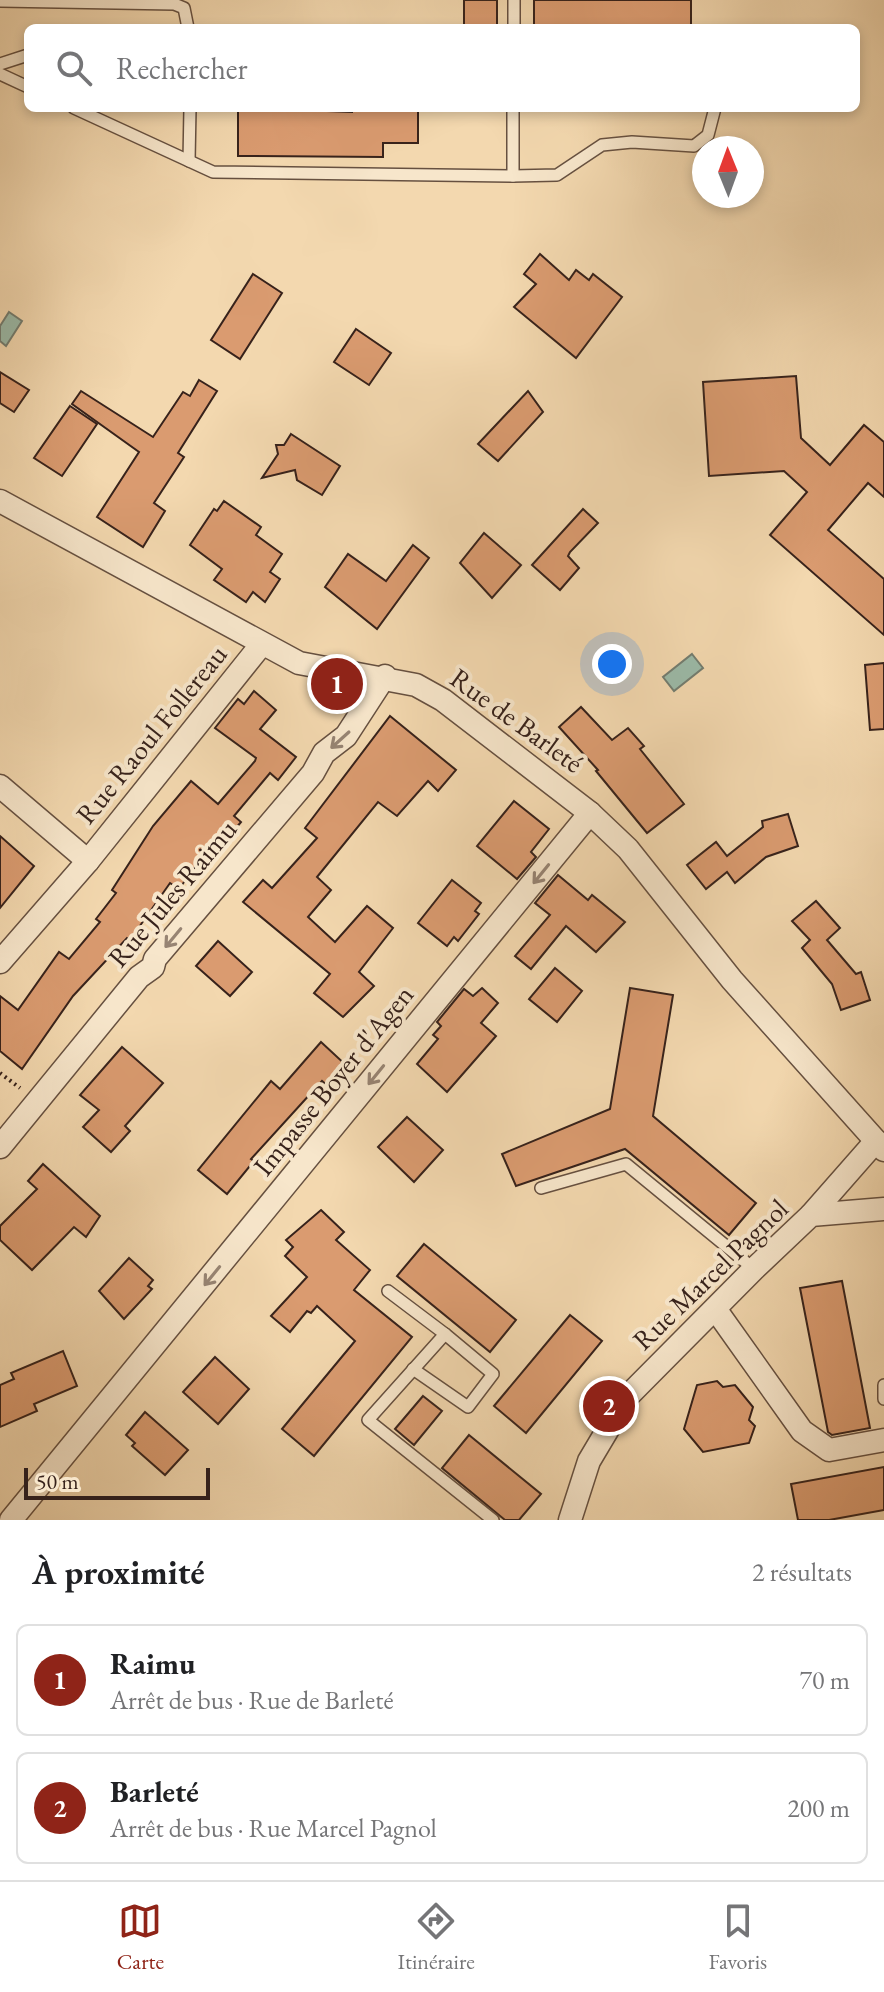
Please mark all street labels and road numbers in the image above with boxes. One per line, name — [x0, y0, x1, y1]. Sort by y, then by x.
street label: Rue Raoul Follereau — [68, 637, 235, 831]
street label: Rue de Barleté — [443, 660, 591, 781]
street label: Rue Jules Raimu — [100, 811, 245, 974]
street label: Impasse Boyer d'Agen — [245, 977, 421, 1183]
street label: Rue Marcel Pagnol — [625, 1190, 796, 1357]

